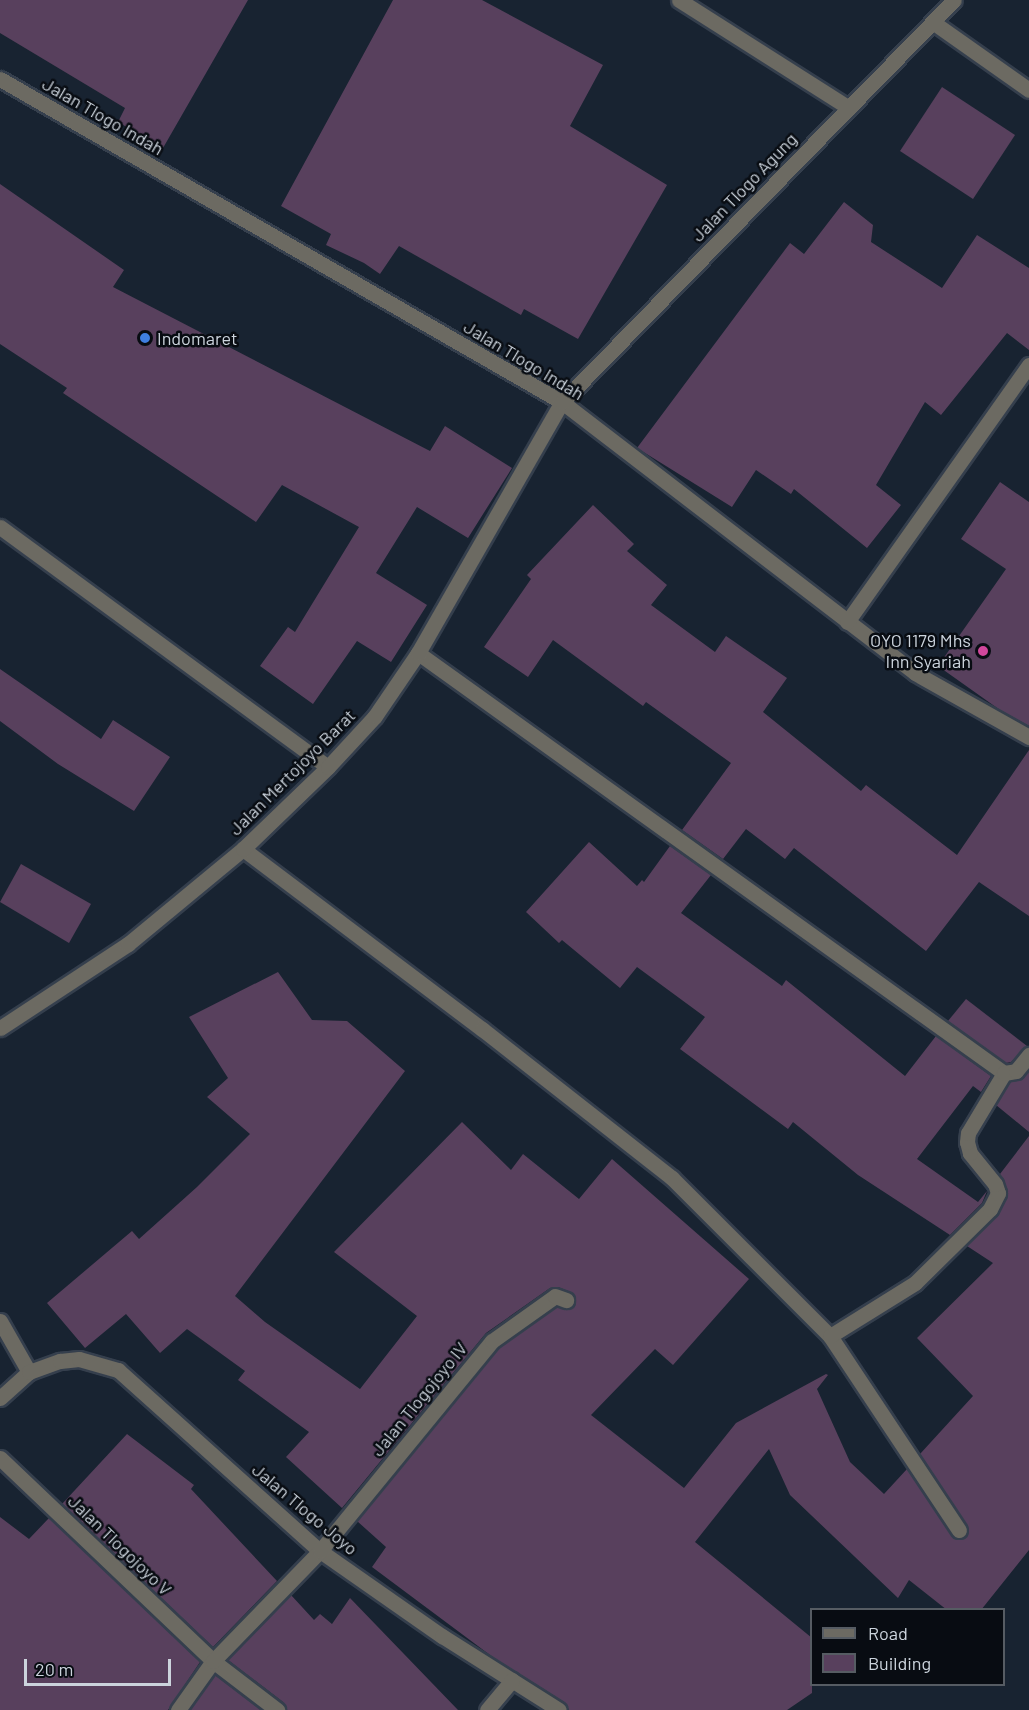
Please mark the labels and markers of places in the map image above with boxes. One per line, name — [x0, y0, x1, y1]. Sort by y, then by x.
place label: Indomaret — [157, 327, 237, 349]
marker: Indomaret — [138, 331, 152, 345]
place label: OYO 1179 Mhs Inn Syariah — [870, 630, 971, 672]
marker: OYO 1179 Mhs Inn Syariah — [976, 644, 990, 658]

